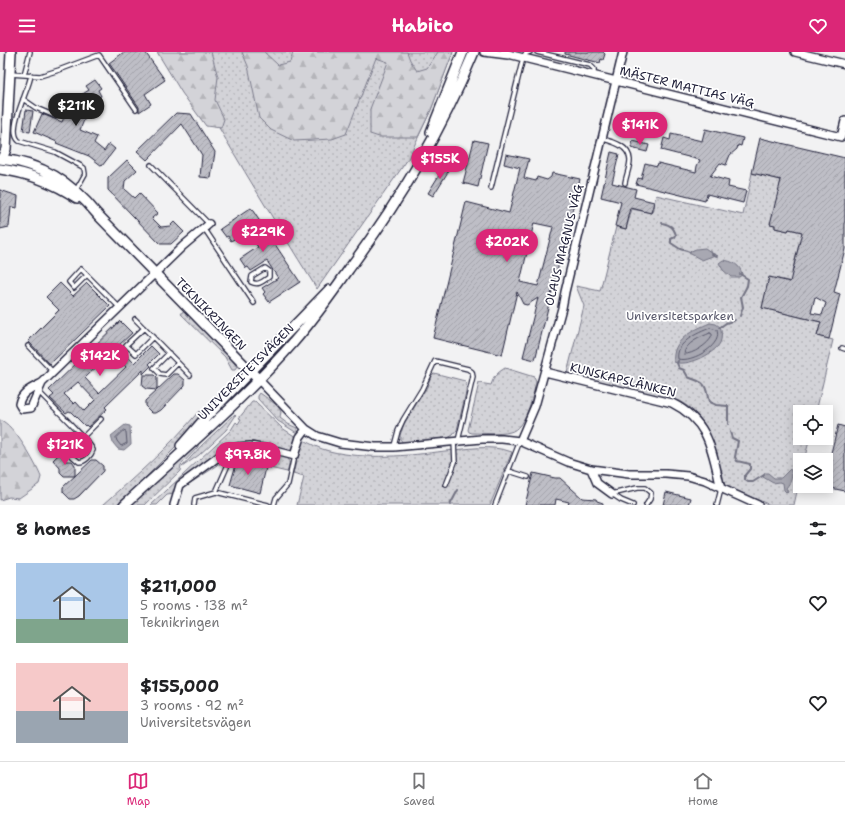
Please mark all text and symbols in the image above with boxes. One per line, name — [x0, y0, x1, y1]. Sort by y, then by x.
text: Habito — [391, 14, 454, 38]
icon: menu — [16, 15, 38, 37]
icon: heart — [807, 15, 829, 37]
street label: MÄSTER MATTIAS VÄG — [618, 63, 756, 111]
pin: $211K — [48, 93, 104, 127]
text: $211K — [57, 97, 95, 114]
pin: $141K — [612, 112, 668, 146]
text: $141K — [621, 116, 659, 133]
pin: $155K — [412, 146, 468, 180]
text: $155K — [420, 150, 460, 167]
street label: OLAUS MAGNUS VÄG — [541, 182, 587, 308]
pin: $229K — [235, 219, 291, 253]
text: $229K — [241, 223, 285, 240]
pin: $202K — [479, 229, 535, 263]
text: $202K — [485, 233, 529, 250]
street label: TEKNIKRINGEN — [172, 274, 250, 354]
park label: Universitetsparken — [626, 308, 734, 324]
street label: UNIVERSITETSVÄGEN — [194, 320, 298, 424]
pin: $142K — [72, 343, 128, 377]
text: $142K — [80, 347, 120, 364]
street label: KUNSKAPSLÄNKEN — [568, 359, 678, 401]
map controls — [793, 405, 833, 493]
button: locate — [793, 405, 833, 445]
pin: $121K — [37, 432, 93, 466]
text: $121K — [46, 436, 84, 453]
pin: $97.8K — [215, 442, 281, 476]
text: $97.8K — [225, 446, 271, 463]
button: layers — [793, 453, 833, 493]
text: 8 homes — [16, 518, 91, 540]
icon: filters — [807, 518, 829, 540]
text: $211,000 — [140, 575, 217, 597]
icon: home — [48, 579, 96, 627]
icon: heart — [807, 592, 829, 614]
text: 5 rooms · 138 m² — [140, 597, 248, 614]
text: Teknikringen — [140, 614, 220, 631]
text: $155,000 — [140, 675, 219, 697]
icon: home — [48, 679, 96, 727]
icon: heart — [807, 692, 829, 714]
text: 3 rooms · 92 m² — [140, 697, 244, 714]
text: Universitetsvägen — [140, 714, 251, 731]
tab: Map — [127, 770, 150, 809]
tab: Saved — [404, 770, 435, 809]
tab: Home — [688, 770, 718, 809]

